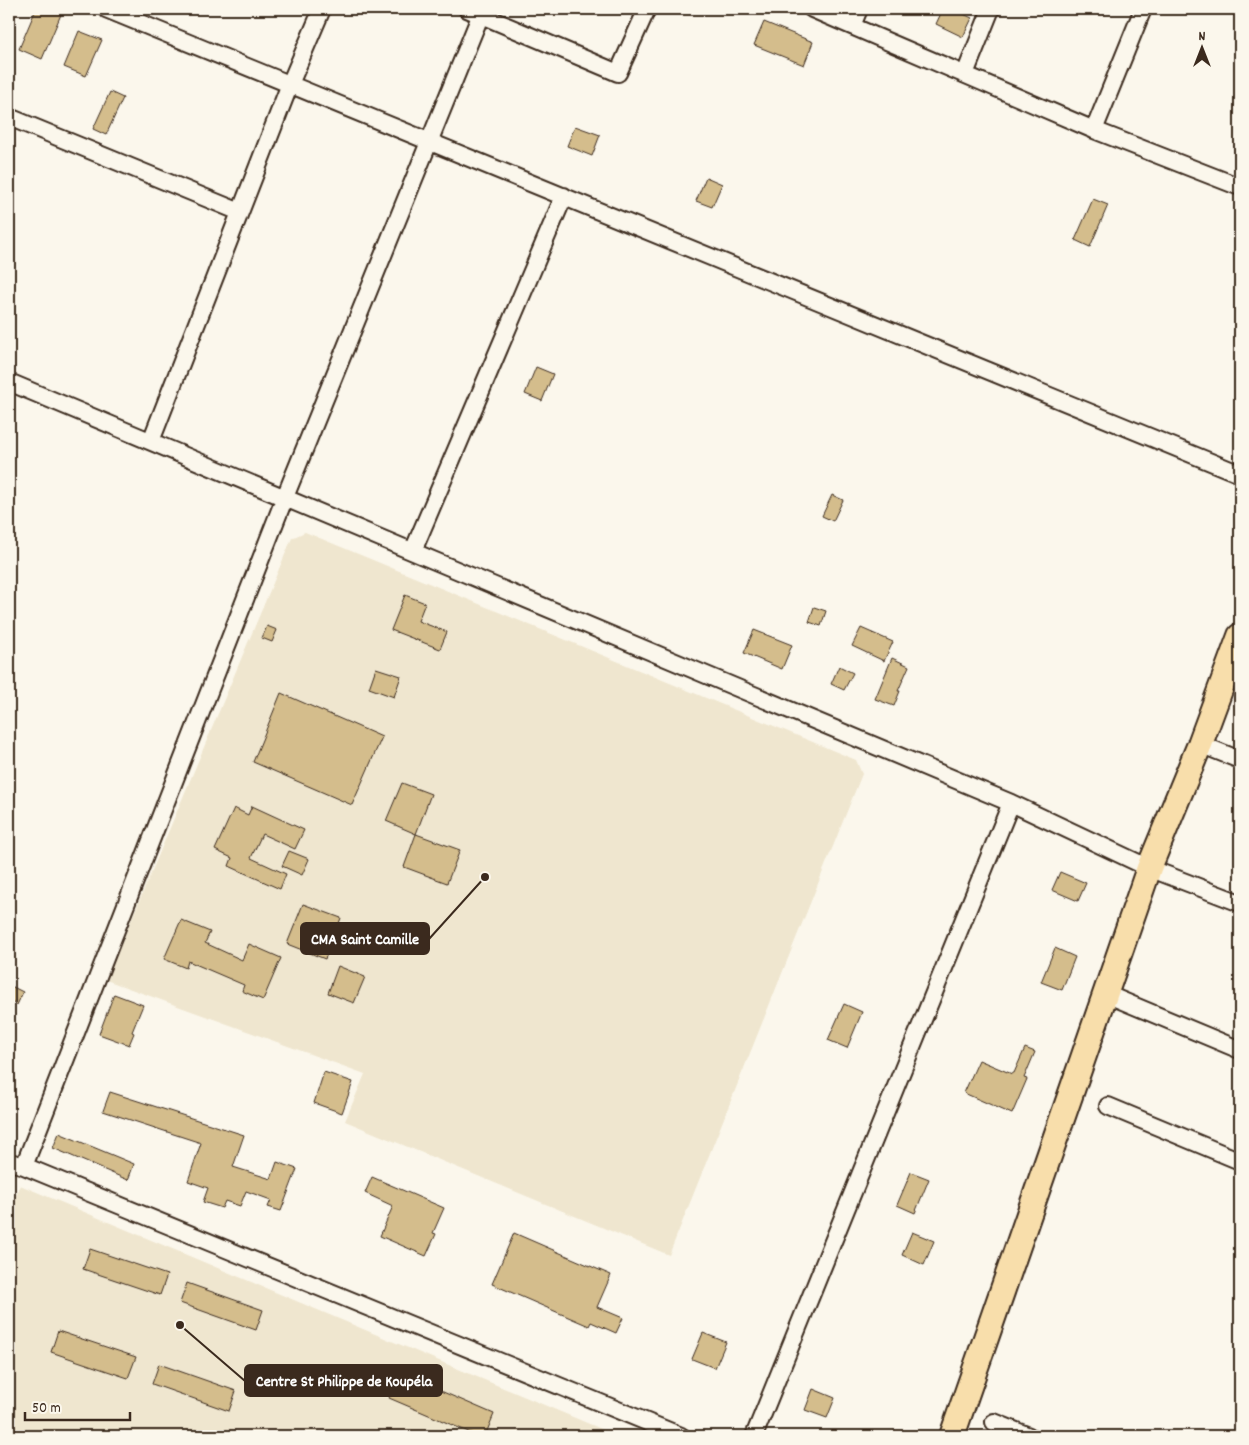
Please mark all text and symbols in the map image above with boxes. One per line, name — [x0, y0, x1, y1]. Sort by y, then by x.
north arrow — [1176, 22, 1226, 72]
text: N — [1199, 27, 1206, 47]
callout: CMA Saint Camille — [301, 923, 429, 954]
text: CMA Saint Camille — [311, 929, 419, 952]
callout: Centre St Philippe de Koupéla — [245, 1365, 442, 1396]
text: Centre St Philippe de Koupéla — [256, 1371, 434, 1394]
scale bar — [25, 1390, 130, 1422]
text: 50 m — [32, 1398, 61, 1420]

